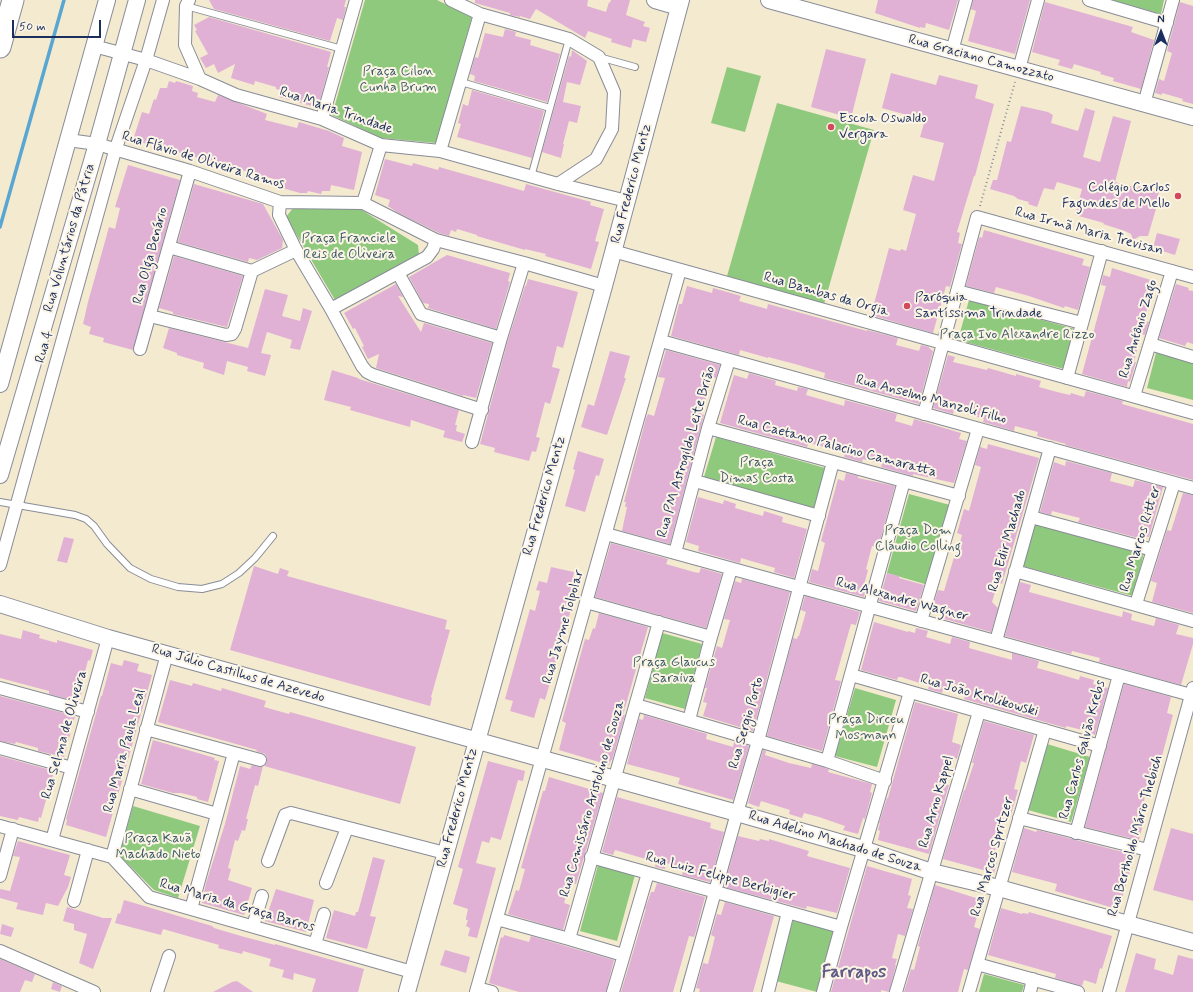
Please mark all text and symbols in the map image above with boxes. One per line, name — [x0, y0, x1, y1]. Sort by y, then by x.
scale bar — [14, 12, 103, 38]
north arrow — [1141, 12, 1181, 52]
text: N — [1157, 13, 1165, 27]
text: 50 m — [19, 19, 46, 35]
street label: Rua Graciano Camozzato — [906, 31, 1056, 87]
park label: Praça Cilon Cunha Brum — [359, 64, 437, 96]
street label: Rua Maria Trindade — [277, 84, 395, 138]
place label: Escola Oswaldo Vergara — [839, 111, 927, 144]
street label: Rua Frederico Mentz — [608, 122, 656, 246]
marker: Escola Oswaldo Vergara — [826, 122, 836, 132]
street label: Rua Flávio de Oliveira Ramos — [120, 128, 286, 194]
street label: Rua Voluntários da Pátria — [41, 162, 99, 314]
place label: Colégio Carlos Fagundes de Mello — [1062, 180, 1170, 212]
marker: Colégio Carlos Fagundes de Mello — [1173, 191, 1183, 201]
street label: Rua Irmã Maria Trevisan — [1013, 204, 1165, 260]
street label: Rua Olga Benário — [130, 206, 172, 306]
park label: Praça Franciele Reis de Oliveira — [302, 231, 396, 264]
street label: Rua Bambas da Orgia — [762, 269, 890, 321]
street label: Rua Antônio Zago — [1116, 278, 1162, 380]
place label: Paróquia Santíssima Trindade — [915, 290, 1043, 322]
marker: Paróquia Santíssima Trindade — [902, 301, 912, 311]
park label: Praça Ivo Alexandre Rizzo — [940, 327, 1094, 343]
street label: Rua 4 — [32, 329, 58, 365]
street label: Rua PM Astrogildo Leite Brião — [654, 364, 720, 540]
street label: Rua Anselmo Manzoli Filho — [854, 372, 1008, 428]
street label: Rua Caetano Palacino Camaratta — [735, 412, 939, 482]
street label: Rua Frederico Mentz — [520, 434, 570, 558]
park label: Praça Dimas Costa — [720, 455, 794, 488]
street label: Rua Marcos Ritter — [1117, 484, 1165, 594]
street label: Rua Edir Machado — [985, 488, 1031, 594]
park label: Praça Dom Cláudio Colling — [875, 523, 961, 556]
street label: Rua Jayme Tolpolar — [540, 568, 588, 686]
street label: Rua Alexandre Wagner — [834, 574, 970, 626]
street label: Rua Júlio Castilhos de Azevedo — [149, 641, 327, 707]
park label: Praça Glaucus Saraiva — [633, 655, 715, 688]
street label: Rua Selma de Oliveira — [39, 669, 91, 801]
street label: Rua João Krolikowski — [918, 671, 1040, 721]
street label: Rua Sergio Porto — [726, 675, 768, 771]
street label: Rua Carlos Galvão Krebs — [1056, 678, 1110, 822]
street label: Rua Maria Paula Leal — [100, 687, 150, 815]
street label: Rua Comissário Aristolino de Souza — [557, 699, 629, 899]
park label: Praça Dirceu Mosmann — [828, 712, 904, 744]
street label: Rua Frederico Mentz — [434, 746, 482, 870]
street label: Rua Bertholdo Mário Thebich — [1105, 753, 1167, 919]
street label: Rua Arno Kappel — [916, 754, 958, 850]
street label: Rua Marcos Spritzer — [968, 795, 1018, 919]
street label: Rua Adelino Machado de Souza — [747, 808, 923, 876]
park label: Praça Kauã Machado Nieto — [115, 831, 201, 864]
street label: Rua Luiz Felippe Berbigier — [644, 849, 796, 905]
street label: Rua Maria da Graça Barros — [157, 876, 317, 936]
district label: Farrapos — [822, 962, 886, 984]

